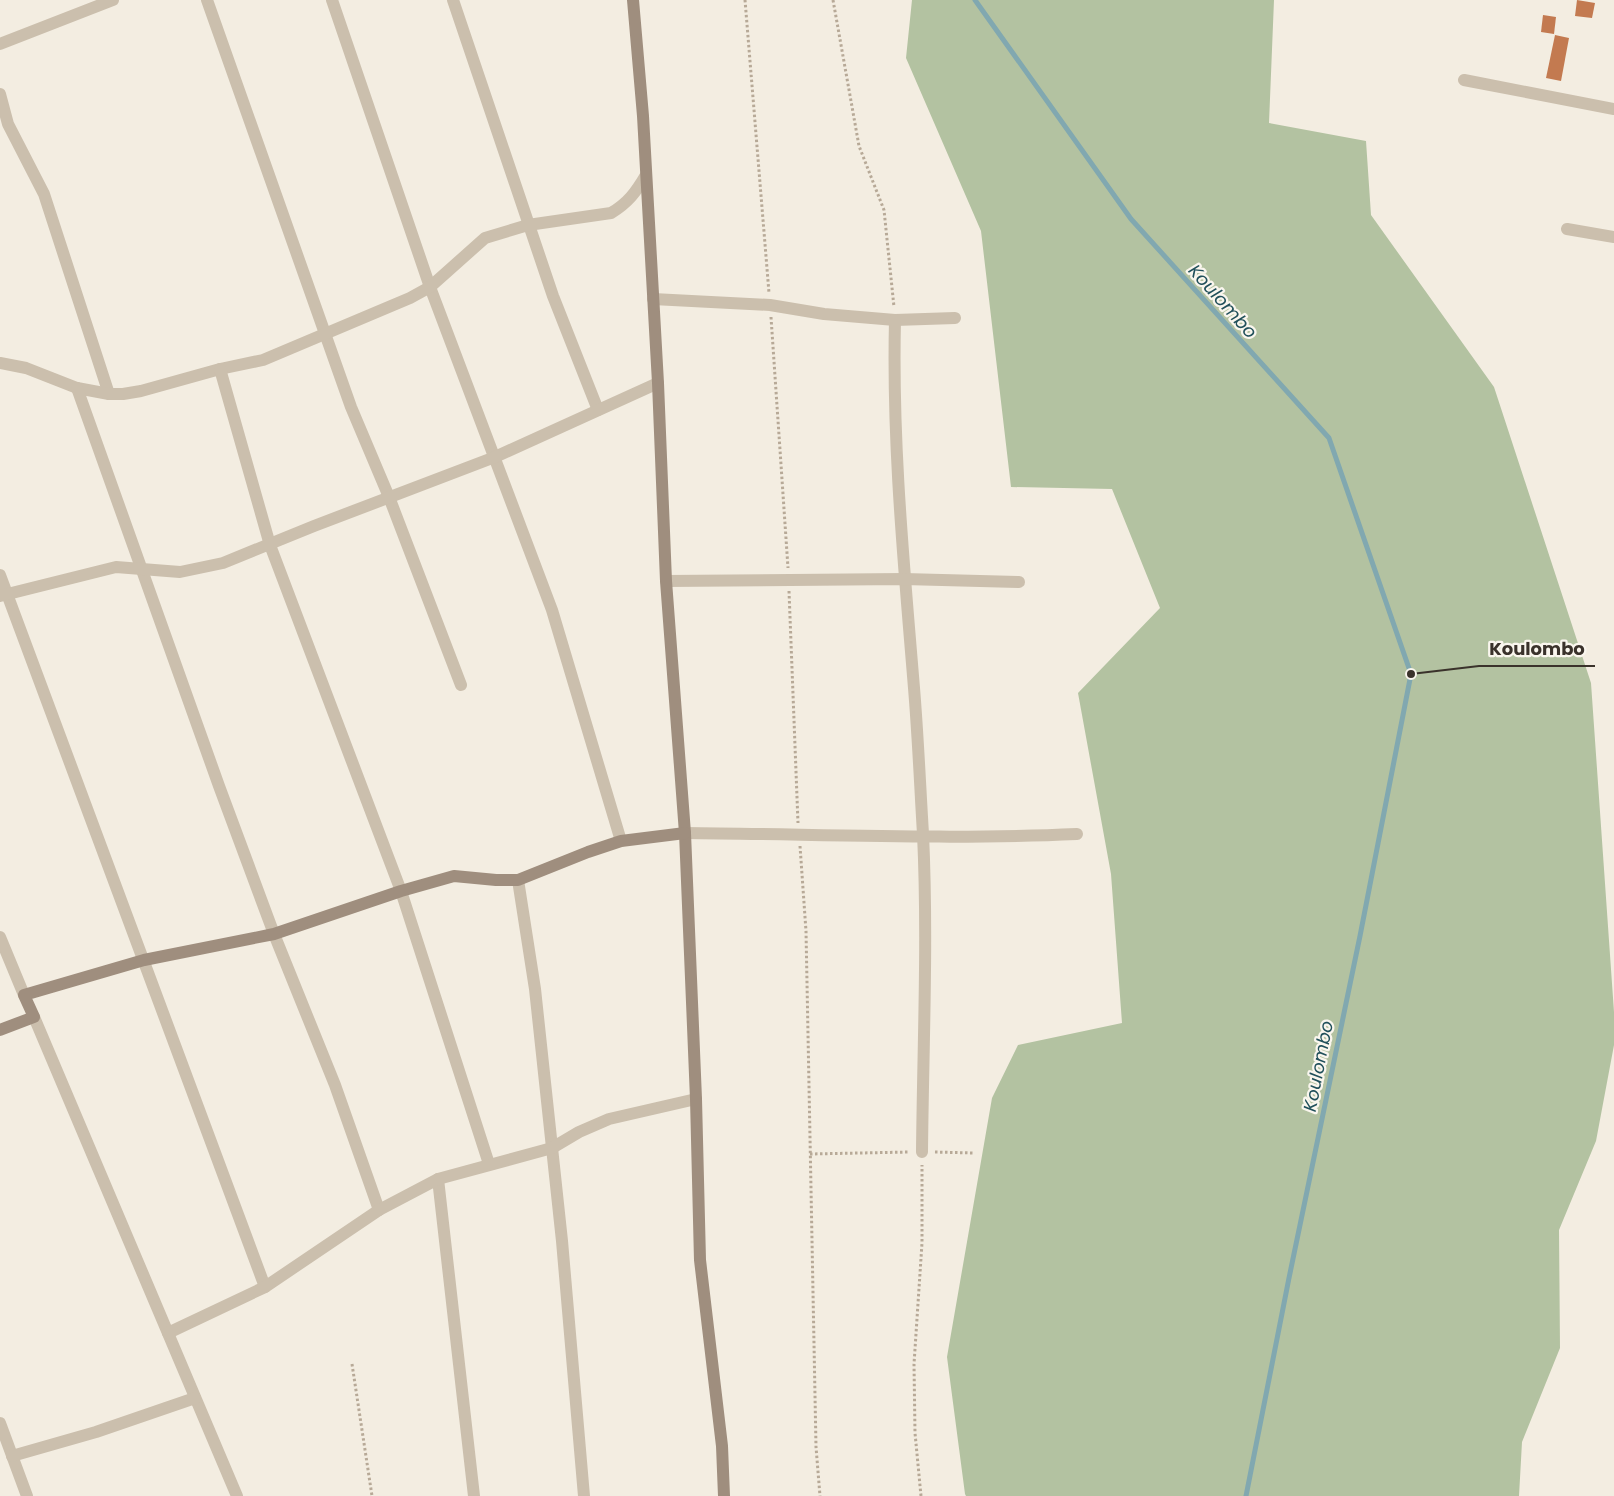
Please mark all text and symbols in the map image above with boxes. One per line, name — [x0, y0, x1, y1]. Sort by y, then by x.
water label: Koulombo — [1183, 258, 1263, 344]
callout: Koulombo — [1479, 633, 1595, 666]
text: Koulombo — [1489, 636, 1585, 661]
water label: Koulombo — [1297, 1018, 1339, 1114]

